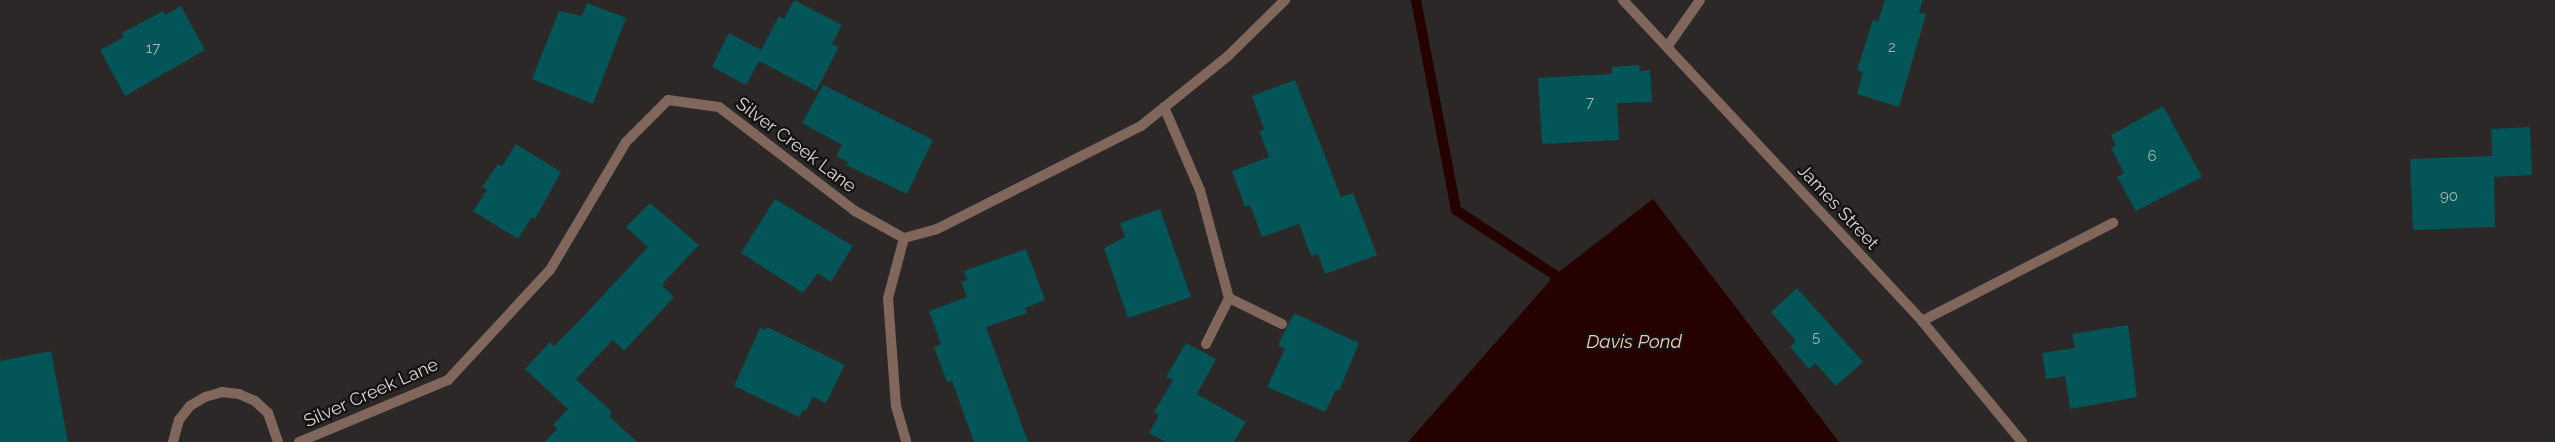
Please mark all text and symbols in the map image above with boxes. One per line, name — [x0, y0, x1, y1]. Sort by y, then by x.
house number: 2 — [1888, 39, 1896, 57]
house number: 17 — [146, 40, 160, 58]
street label: Silver Creek Lane — [732, 93, 860, 197]
house number: 7 — [1586, 94, 1594, 112]
house number: 6 — [2147, 148, 2157, 166]
street label: James Street — [1793, 160, 1883, 254]
house number: 90 — [2440, 188, 2458, 206]
house number: 5 — [1812, 329, 1820, 347]
water label: Davis Pond — [1586, 331, 1682, 353]
street label: Silver Creek Lane — [300, 354, 442, 432]

